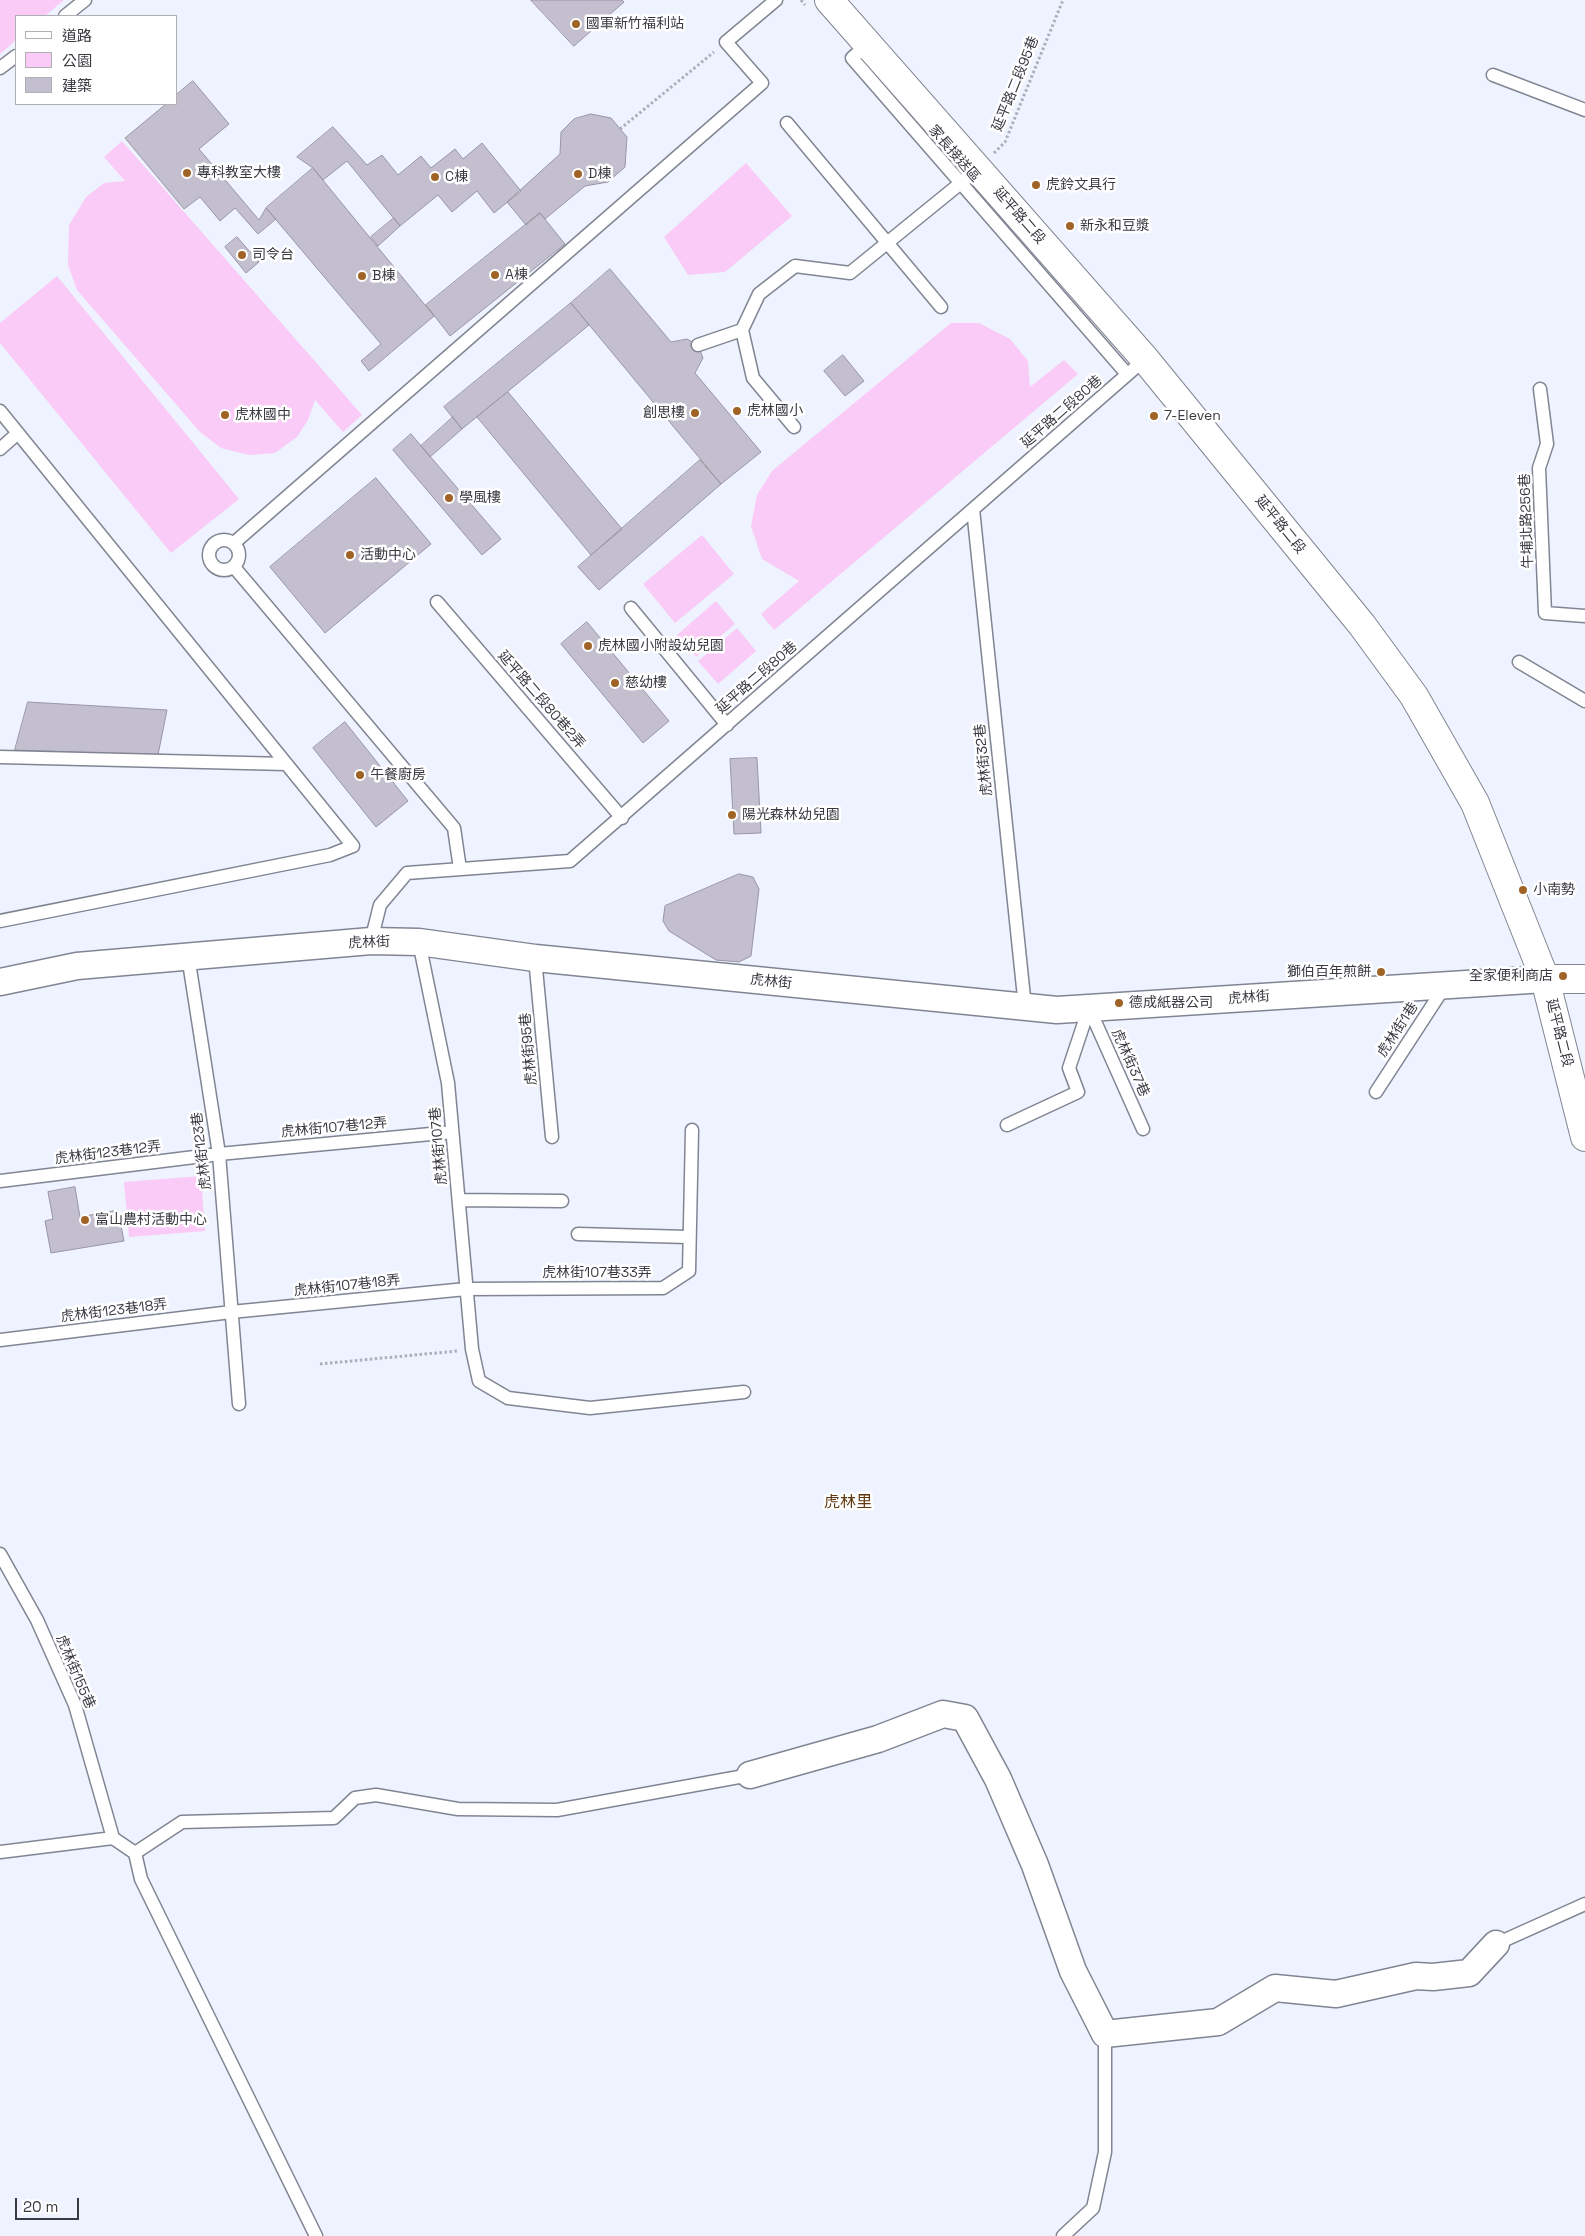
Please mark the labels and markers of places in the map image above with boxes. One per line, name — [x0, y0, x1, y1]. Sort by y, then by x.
place label: 國軍新竹福利站 — [586, 16, 684, 32]
marker: 國軍新竹福利站 — [570, 18, 582, 30]
place label: 專科教室大樓 — [197, 165, 281, 181]
place label: D棟 — [588, 166, 611, 182]
marker: 專科教室大樓 — [181, 167, 193, 179]
marker: D棟 — [572, 168, 584, 180]
place label: C棟 — [445, 169, 468, 185]
marker: C棟 — [429, 171, 441, 183]
place label: 虎鈴文具行 — [1046, 177, 1116, 193]
marker: 虎鈴文具行 — [1030, 179, 1042, 191]
place label: 新永和豆漿 — [1080, 218, 1150, 234]
marker: 新永和豆漿 — [1064, 220, 1076, 232]
place label: 司令台 — [252, 247, 294, 263]
marker: 司令台 — [236, 249, 248, 261]
place label: A棟 — [505, 267, 528, 283]
place label: B棟 — [372, 268, 395, 284]
marker: A棟 — [489, 269, 501, 281]
marker: B棟 — [356, 270, 368, 282]
place label: 虎林國小 — [747, 403, 803, 419]
place label: 創思樓 — [643, 405, 685, 421]
marker: 虎林國小 — [731, 405, 743, 417]
place label: 虎林國中 — [235, 407, 291, 423]
marker: 創思樓 — [689, 407, 701, 419]
place label: 7-Eleven — [1164, 408, 1221, 424]
marker: 虎林國中 — [219, 409, 231, 421]
marker: 7-Eleven — [1148, 410, 1160, 422]
place label: 學風樓 — [459, 490, 501, 506]
marker: 學風樓 — [443, 492, 455, 504]
place label: 活動中心 — [360, 547, 416, 563]
marker: 活動中心 — [344, 549, 356, 561]
place label: 虎林國小附設幼兒園 — [598, 638, 724, 654]
marker: 虎林國小附設幼兒園 — [582, 640, 594, 652]
place label: 慈幼樓 — [625, 675, 667, 691]
marker: 慈幼樓 — [609, 677, 621, 689]
place label: 午餐廚房 — [370, 767, 426, 783]
marker: 午餐廚房 — [354, 769, 366, 781]
place label: 陽光森林幼兒園 — [742, 807, 840, 823]
marker: 陽光森林幼兒園 — [726, 809, 738, 821]
place label: 小南勢 — [1533, 882, 1575, 898]
marker: 小南勢 — [1517, 884, 1529, 896]
place label: 獅伯百年煎餅 — [1287, 964, 1371, 980]
marker: 獅伯百年煎餅 — [1375, 966, 1387, 978]
place label: 全家便利商店 — [1469, 968, 1553, 984]
marker: 全家便利商店 — [1557, 970, 1569, 982]
place label: 德成紙器公司 — [1129, 995, 1213, 1011]
marker: 德成紙器公司 — [1113, 997, 1125, 1009]
place label: 富山農村活動中心 — [95, 1212, 207, 1228]
marker: 富山農村活動中心 — [79, 1214, 91, 1226]

